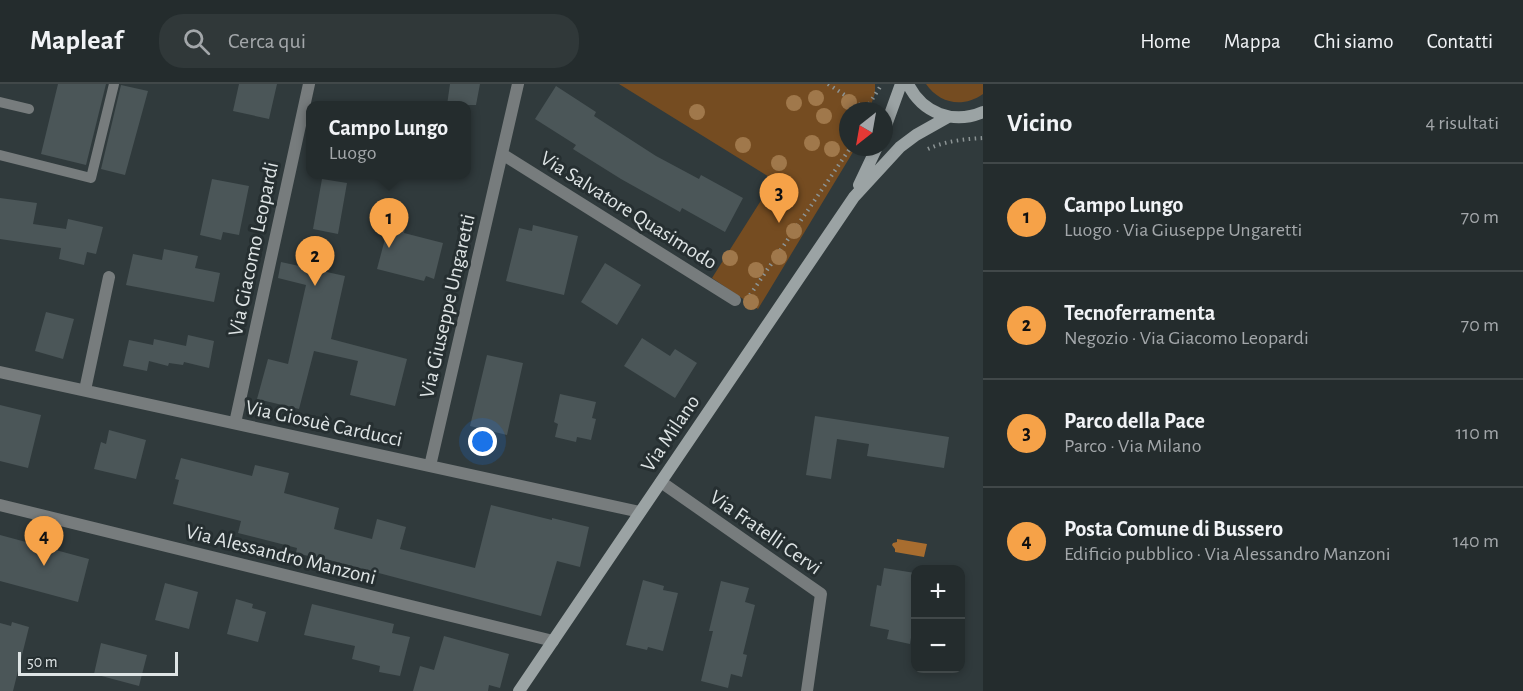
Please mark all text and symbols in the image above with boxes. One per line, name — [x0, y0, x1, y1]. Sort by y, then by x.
search box — [159, 14, 579, 68]
icon: search — [180, 25, 213, 58]
text: Mapleaf — [30, 27, 123, 55]
text: Cerca qui — [228, 30, 306, 52]
text: Home — [1140, 31, 1191, 52]
text: Mappa — [1224, 31, 1281, 52]
text: Chi siamo — [1314, 31, 1394, 52]
text: Contatti — [1427, 31, 1493, 52]
popup — [306, 101, 471, 179]
north arrow — [839, 102, 893, 156]
text: Vicino — [1007, 110, 1072, 136]
text: 4 risultati — [1425, 113, 1499, 133]
text: Campo Lungo — [329, 117, 448, 139]
text: Luogo — [329, 143, 377, 163]
street label: Via Salvatore Quasimodo — [537, 147, 721, 273]
street label: Via Giacomo Leopardi — [225, 160, 282, 338]
pin: 3 — [760, 174, 798, 223]
text: Campo Lungo — [1064, 194, 1183, 216]
pin: 1 — [370, 198, 408, 248]
text: 1 — [1023, 207, 1030, 227]
text: 70 m — [1461, 207, 1499, 227]
street label: Via Giuseppe Ungaretti — [416, 212, 479, 400]
text: Luogo · Via Giuseppe Ungaretti — [1064, 220, 1302, 240]
pin: 2 — [296, 236, 334, 286]
text: Tecnoferramenta — [1064, 302, 1215, 324]
text: 2 — [1022, 315, 1031, 335]
text: 70 m — [1461, 315, 1499, 335]
text: Negozio · Via Giacomo Leopardi — [1064, 328, 1309, 348]
street label: Via Milano — [637, 391, 704, 475]
street label: Via Giosuè Carducci — [244, 397, 404, 450]
text: Parco della Pace — [1064, 410, 1205, 432]
text: 3 — [1022, 423, 1031, 443]
text: 110 m — [1455, 423, 1499, 443]
your location — [468, 427, 497, 456]
text: Parco · Via Milano — [1064, 436, 1201, 456]
street label: Via Fratelli Cervi — [706, 486, 825, 579]
pin: 4 — [24, 516, 63, 566]
text: Posta Comune di Bussero — [1064, 518, 1283, 540]
street label: Via Alessandro Manzoni — [184, 521, 378, 588]
text: 4 — [1021, 531, 1032, 551]
text: 140 m — [1453, 531, 1499, 551]
text: Edificio pubblico · Via Alessandro Manzoni — [1064, 544, 1391, 564]
map controls — [911, 565, 965, 673]
button: + — [911, 565, 965, 619]
button: − — [911, 619, 965, 673]
scale bar — [18, 649, 178, 676]
text: 50 m — [27, 654, 58, 670]

